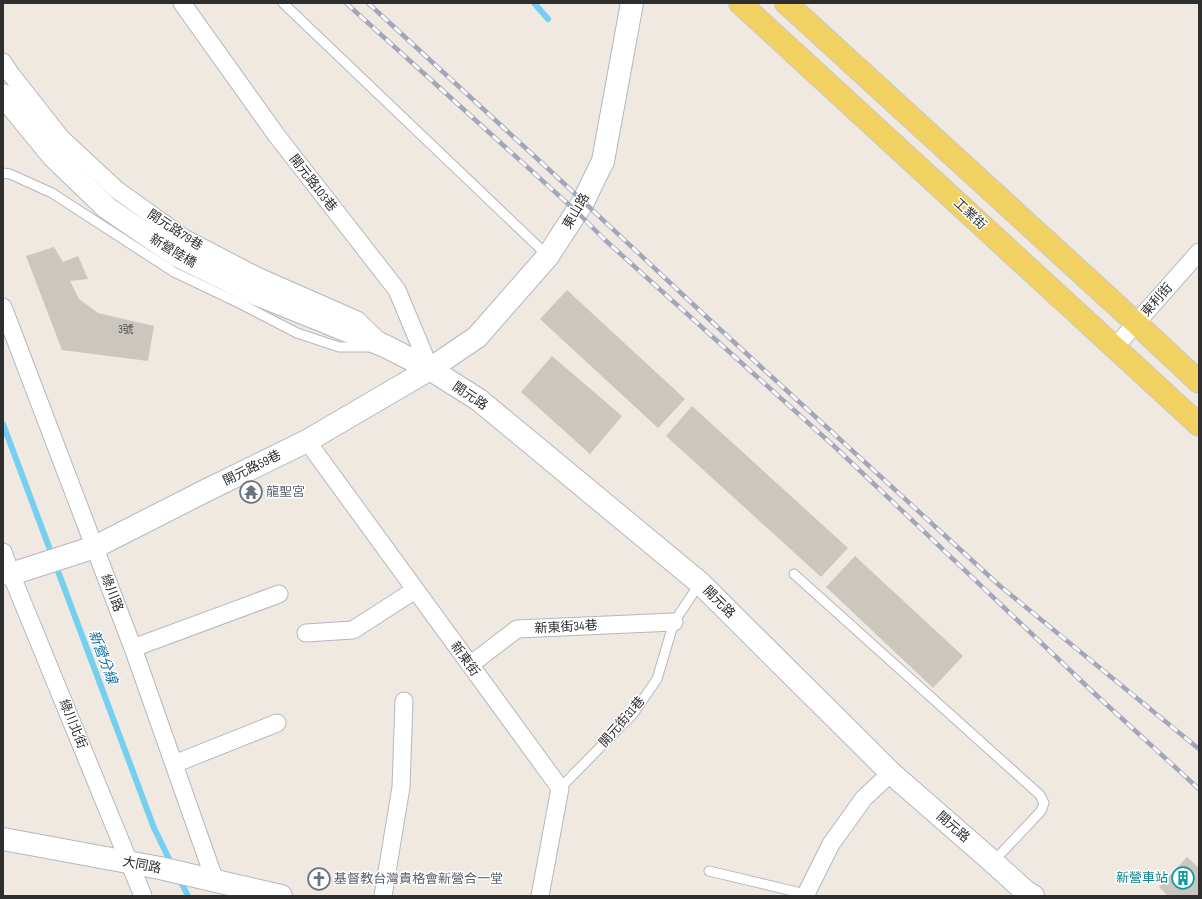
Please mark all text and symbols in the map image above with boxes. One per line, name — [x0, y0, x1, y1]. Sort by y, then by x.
street label: 開元路103巷 — [286, 151, 340, 215]
street label: 東山路 — [559, 190, 593, 232]
street label: 工業街 — [950, 195, 990, 233]
street label: 開元路79巷 — [144, 206, 206, 254]
street label: 新營陸橋 — [147, 231, 199, 271]
street label: 東利街 — [1138, 280, 1176, 320]
house number: 3號 — [118, 323, 134, 336]
street label: 開元路 — [449, 378, 491, 414]
street label: 開元路59巷 — [220, 447, 284, 489]
temple icon: 龍聖宮 — [238, 479, 264, 505]
place label: 龍聖宮 — [266, 484, 305, 500]
street label: 綠川路 — [98, 572, 126, 614]
street label: 開元路 — [700, 583, 738, 621]
street label: 新東街34巷 — [534, 617, 598, 637]
water label: 新營分線 — [85, 628, 122, 688]
street label: 新東街 — [447, 639, 483, 679]
street label: 開元街31巷 — [596, 693, 648, 751]
street label: 綠川北街 — [56, 697, 90, 751]
street label: 開元路 — [933, 808, 973, 846]
street label: 大同路 — [121, 853, 163, 877]
building icon: 新營車站 — [1170, 865, 1196, 891]
church icon: 基督教台灣貴格會新營合一堂 — [306, 866, 332, 892]
place label: 新營車站 — [1116, 870, 1168, 886]
place label: 基督教台灣貴格會新營合一堂 — [334, 871, 503, 887]

